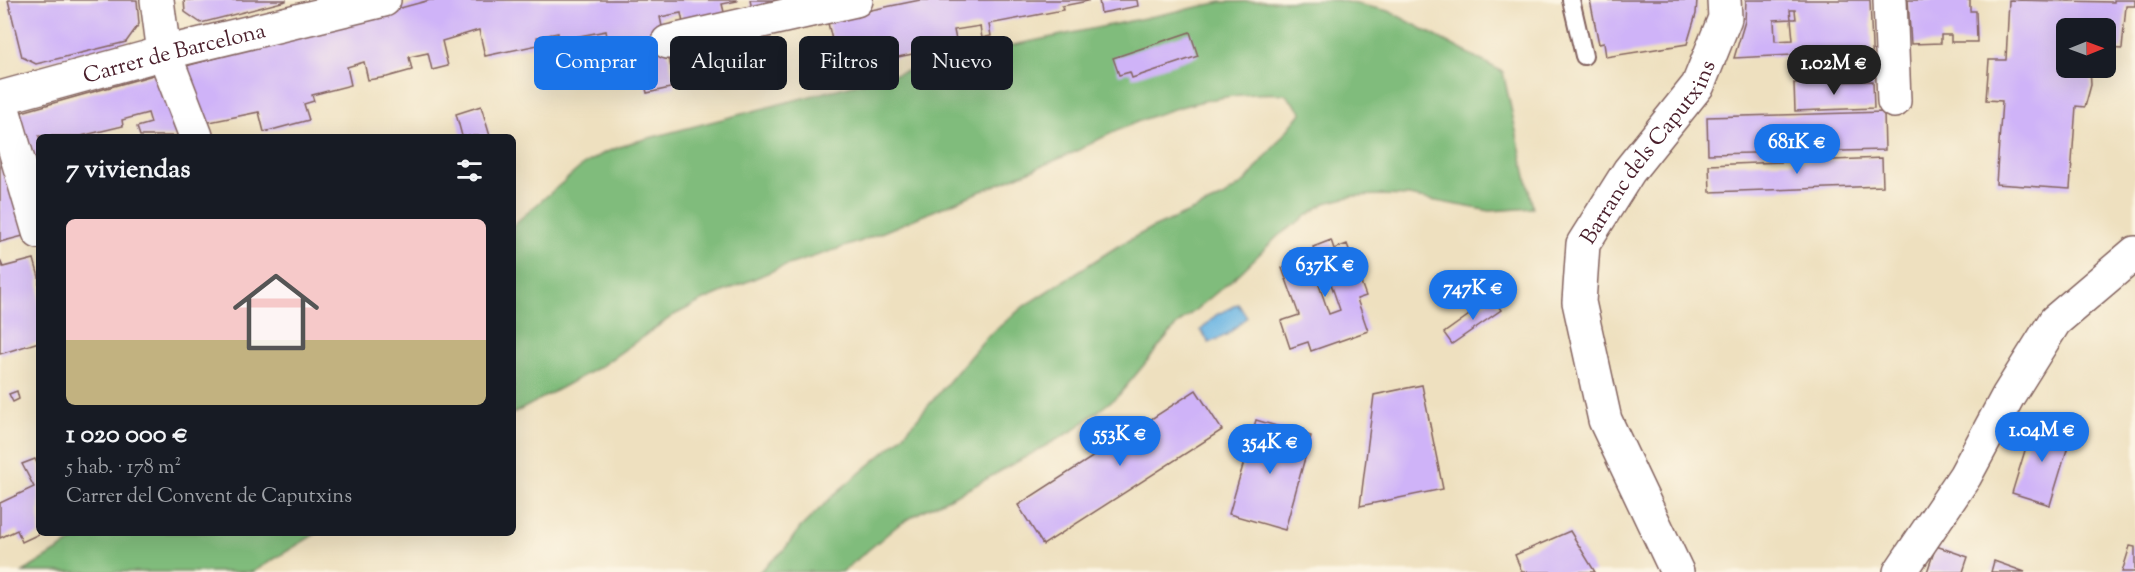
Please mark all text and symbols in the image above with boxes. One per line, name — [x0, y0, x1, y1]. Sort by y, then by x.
street label: Carrer de Barcelona — [80, 16, 269, 93]
north arrow — [2056, 18, 2116, 78]
map controls — [2056, 18, 2116, 78]
chip: Comprar — [534, 36, 658, 90]
chip: Alquilar — [670, 36, 787, 90]
chip: Filtros — [799, 36, 899, 90]
chip: Nuevo — [911, 36, 1013, 90]
pin: 1.02M € — [1779, 45, 1889, 96]
text: 1.02M € — [1801, 50, 1867, 79]
street label: Barranc dels Caputxins — [1574, 56, 1725, 252]
pin: 681K € — [1748, 124, 1846, 175]
text: 681K € — [1768, 129, 1826, 158]
text: 7 viviendas — [66, 152, 190, 189]
icon: filters — [453, 154, 486, 187]
pin: 637K € — [1276, 247, 1374, 298]
text: 637K € — [1295, 252, 1355, 281]
icon: home — [222, 258, 330, 366]
pin: 747K € — [1424, 270, 1522, 321]
text: 747K € — [1443, 275, 1503, 304]
pin: 1.04M € — [1987, 412, 2097, 463]
pin: 553K € — [1071, 416, 1169, 467]
text: 1 020 000 € — [66, 417, 188, 454]
text: 1.04M € — [2009, 417, 2075, 446]
text: 553K € — [1094, 421, 1146, 450]
pin: 354K € — [1221, 424, 1319, 475]
text: 354K € — [1242, 429, 1298, 458]
text: 5 hab. · 178 m² — [66, 454, 181, 483]
text: Carrer del Convent de Caputxins — [66, 483, 352, 512]

